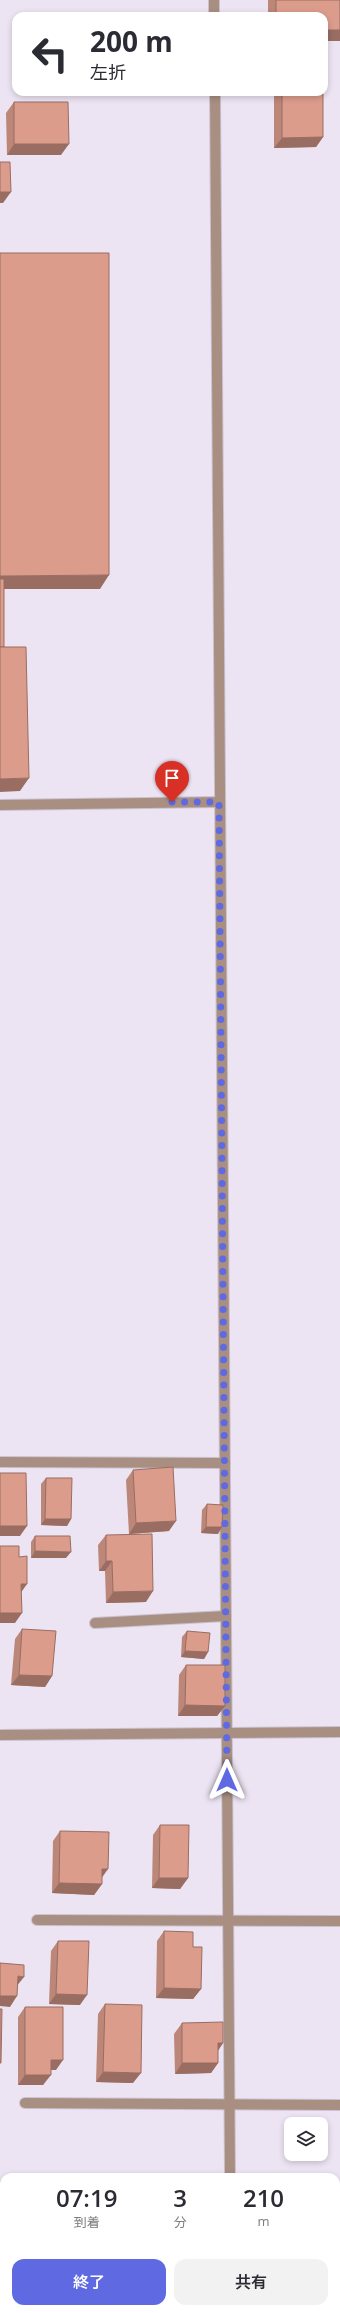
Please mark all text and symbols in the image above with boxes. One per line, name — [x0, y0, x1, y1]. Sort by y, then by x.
text: 200 m — [90, 22, 173, 60]
icon: left — [24, 28, 76, 80]
text: 左折 — [90, 60, 126, 84]
pin — [155, 761, 189, 802]
icon: arrive — [161, 767, 183, 789]
position arrow — [206, 1759, 248, 1801]
map controls — [284, 2117, 328, 2161]
button: layers — [284, 2117, 328, 2161]
text: 07:19 — [56, 2181, 117, 2214]
text: 3 — [173, 2181, 187, 2214]
text: 210 — [243, 2181, 284, 2214]
text: m — [257, 2212, 270, 2230]
text: 到着 — [74, 2213, 100, 2231]
text: 分 — [174, 2213, 187, 2231]
button: 終了 — [12, 2259, 166, 2305]
button: 共有 — [174, 2259, 328, 2305]

